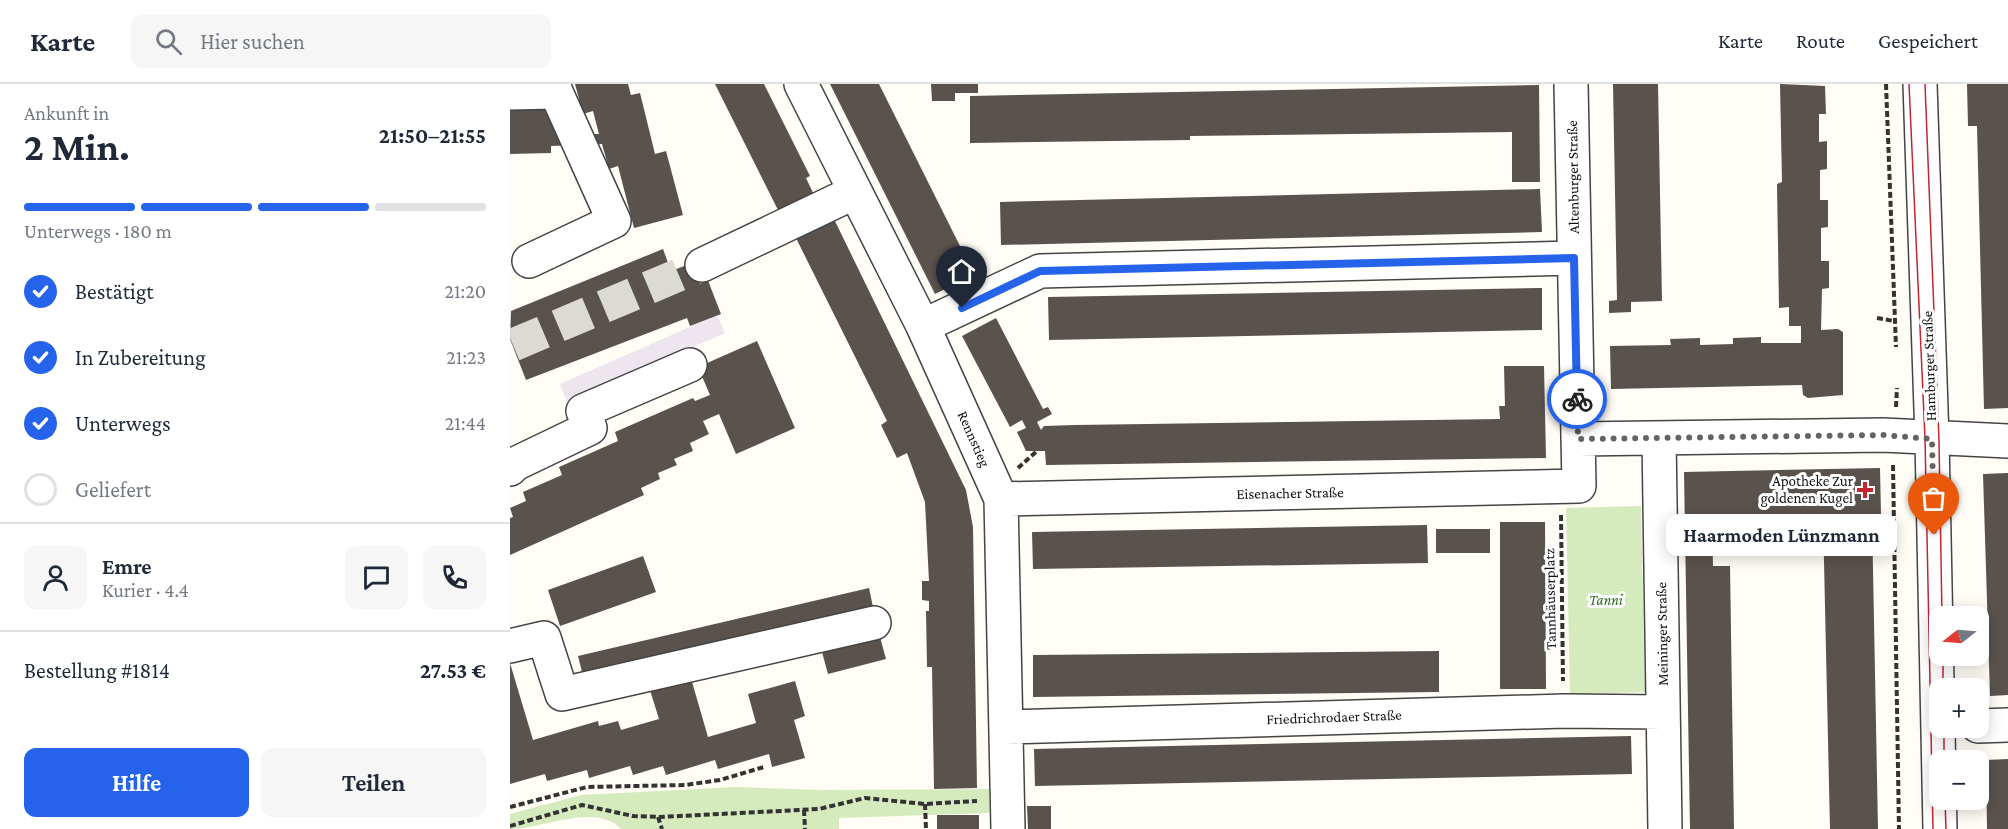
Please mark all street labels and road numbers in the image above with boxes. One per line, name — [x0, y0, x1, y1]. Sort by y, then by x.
street label: Altenburger Straße — [1564, 120, 1583, 234]
street label: Hamburger Straße — [1919, 310, 1940, 421]
street label: Rennstieg — [954, 409, 993, 470]
street label: Eisenacher Straße — [1236, 484, 1344, 502]
street label: Tannhäuserplatz — [1541, 548, 1560, 650]
street label: Meininger Straße — [1653, 582, 1672, 686]
street label: Friedrichrodaer Straße — [1266, 707, 1402, 727]

